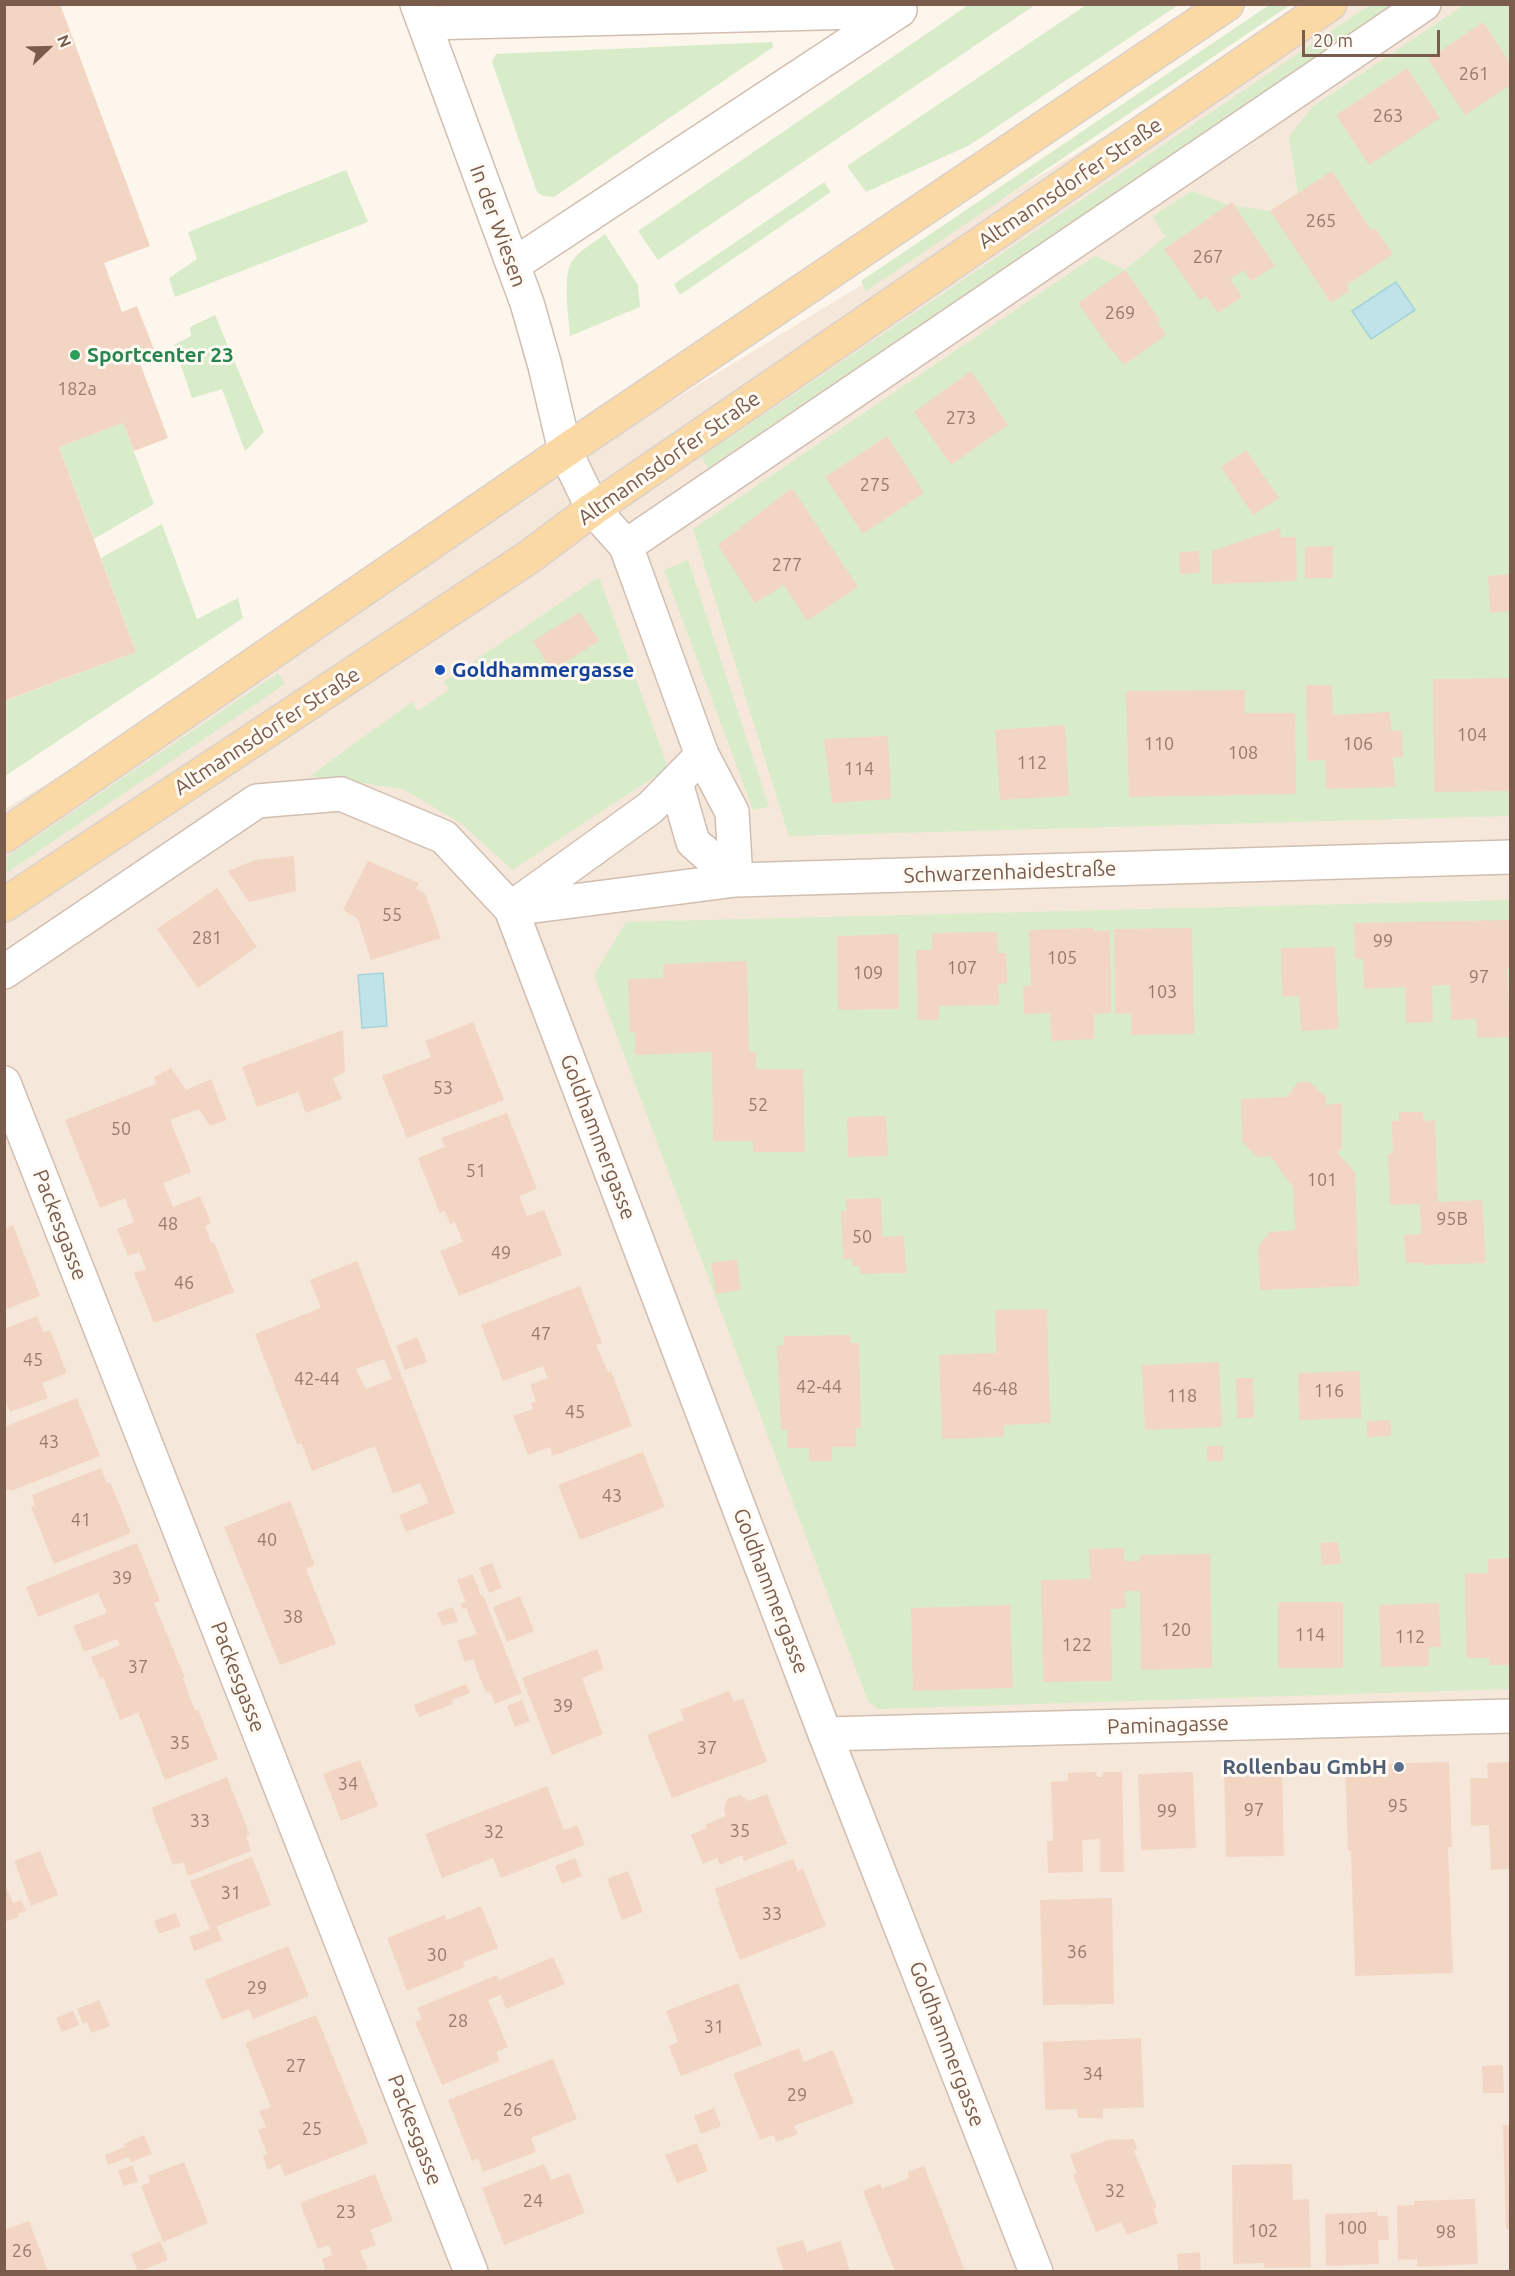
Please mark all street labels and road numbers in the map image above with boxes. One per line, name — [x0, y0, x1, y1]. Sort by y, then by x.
street label: Altmannsdorfer Straße — [973, 112, 1167, 254]
street label: In der Wiesen — [464, 162, 532, 290]
street label: Altmannsdorfer Straße — [573, 386, 765, 530]
street label: Altmannsdorfer Straße — [169, 661, 365, 801]
street label: Schwarzenhaidestraße — [903, 856, 1117, 888]
street label: Goldhammergasse — [555, 1051, 641, 1223]
street label: Packesgasse — [27, 1166, 93, 1284]
street label: Goldhammergasse — [728, 1505, 814, 1677]
street label: Packesgasse — [205, 1618, 271, 1736]
street label: Paminagasse — [1107, 1710, 1229, 1740]
street label: Goldhammergasse — [904, 1958, 990, 2130]
street label: Packesgasse — [382, 2071, 448, 2189]

